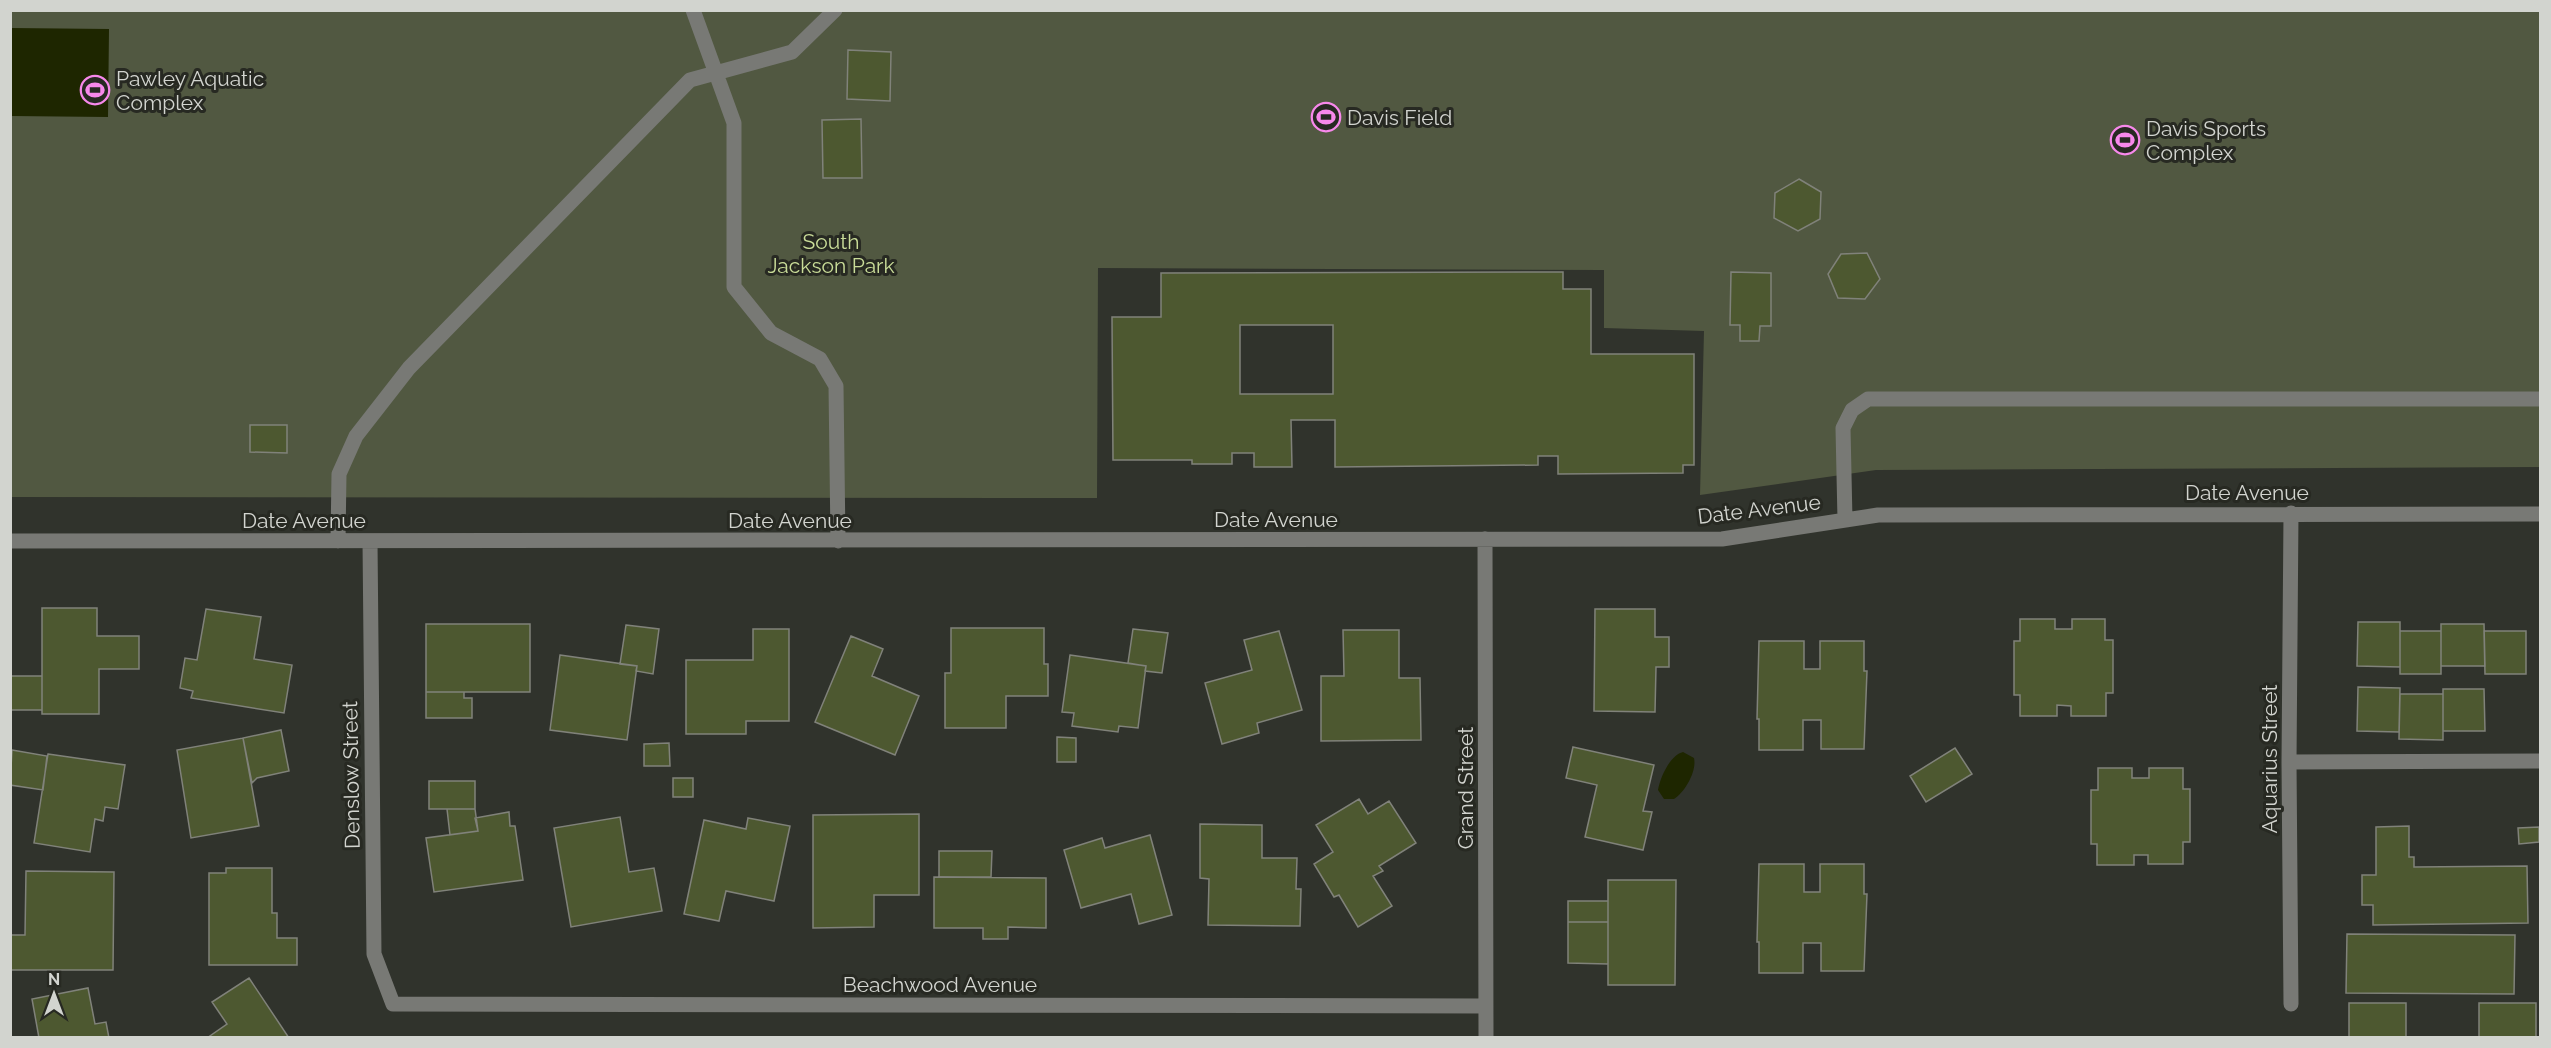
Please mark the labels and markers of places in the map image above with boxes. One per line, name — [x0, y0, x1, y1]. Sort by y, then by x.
place label: Pawley Aquatic Complex — [116, 66, 264, 115]
sports icon: Pawley Aquatic Complex — [79, 74, 111, 106]
sports icon: Davis Field — [1310, 101, 1342, 133]
place label: Davis Field — [1347, 105, 1452, 130]
place label: Davis Sports Complex — [2146, 116, 2266, 165]
sports icon: Davis Sports Complex — [2109, 124, 2141, 156]

